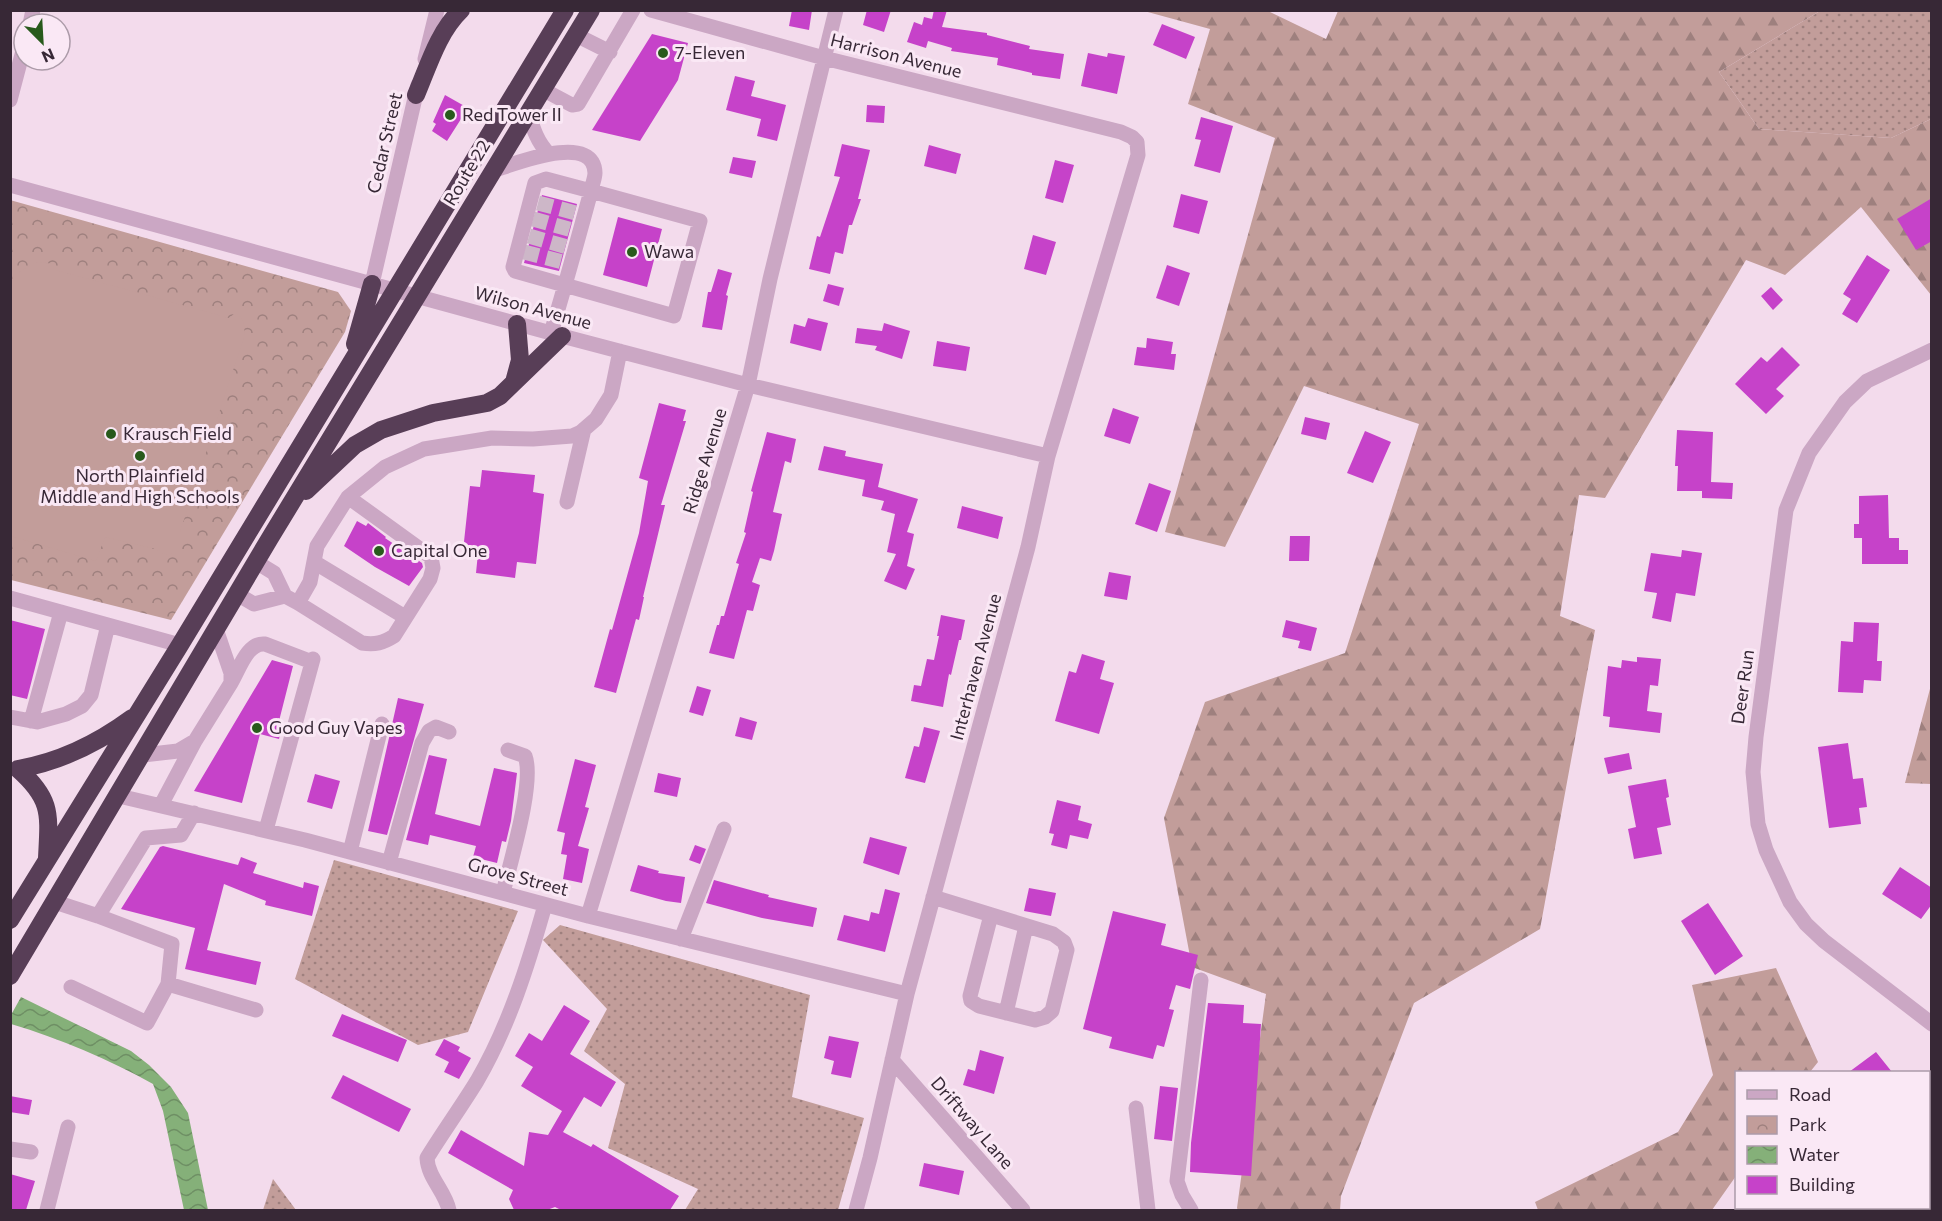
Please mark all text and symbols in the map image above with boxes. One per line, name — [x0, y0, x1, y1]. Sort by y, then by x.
north arrow — [12, 12, 72, 72]
street label: Harrison Avenue — [828, 28, 964, 82]
place label: 7-Eleven — [675, 41, 745, 63]
text: N — [39, 45, 58, 67]
marker: 7-Eleven — [656, 46, 670, 60]
street label: Cedar Street — [362, 90, 406, 196]
place label: Red Tower II — [462, 103, 562, 125]
marker: Red Tower II — [443, 108, 457, 122]
street label: Route 22 — [438, 136, 494, 209]
place label: Wawa — [644, 240, 694, 262]
marker: Wawa — [625, 245, 639, 259]
street label: Wilson Avenue — [472, 281, 594, 333]
street label: Ridge Avenue — [678, 405, 731, 516]
place label: Krausch Field — [123, 422, 232, 444]
marker: Krausch Field — [104, 427, 118, 441]
marker: North Plainfield Middle and High Schools — [133, 449, 147, 463]
place label: North Plainfield Middle and High Schools — [40, 464, 240, 507]
place label: Capital One — [391, 539, 487, 561]
marker: Capital One — [372, 544, 386, 558]
street label: Interhaven Avenue — [945, 591, 1005, 743]
street label: Deer Run — [1726, 648, 1758, 726]
place label: Good Guy Vapes — [269, 716, 403, 738]
marker: Good Guy Vapes — [250, 721, 264, 735]
street label: Grove Street — [466, 852, 571, 900]
legend — [1735, 1071, 1930, 1209]
street label: Driftway Lane — [927, 1072, 1019, 1173]
text: Road — [1789, 1083, 1831, 1105]
text: Park — [1789, 1113, 1827, 1135]
text: Water — [1789, 1143, 1840, 1165]
text: Building — [1789, 1173, 1855, 1195]

